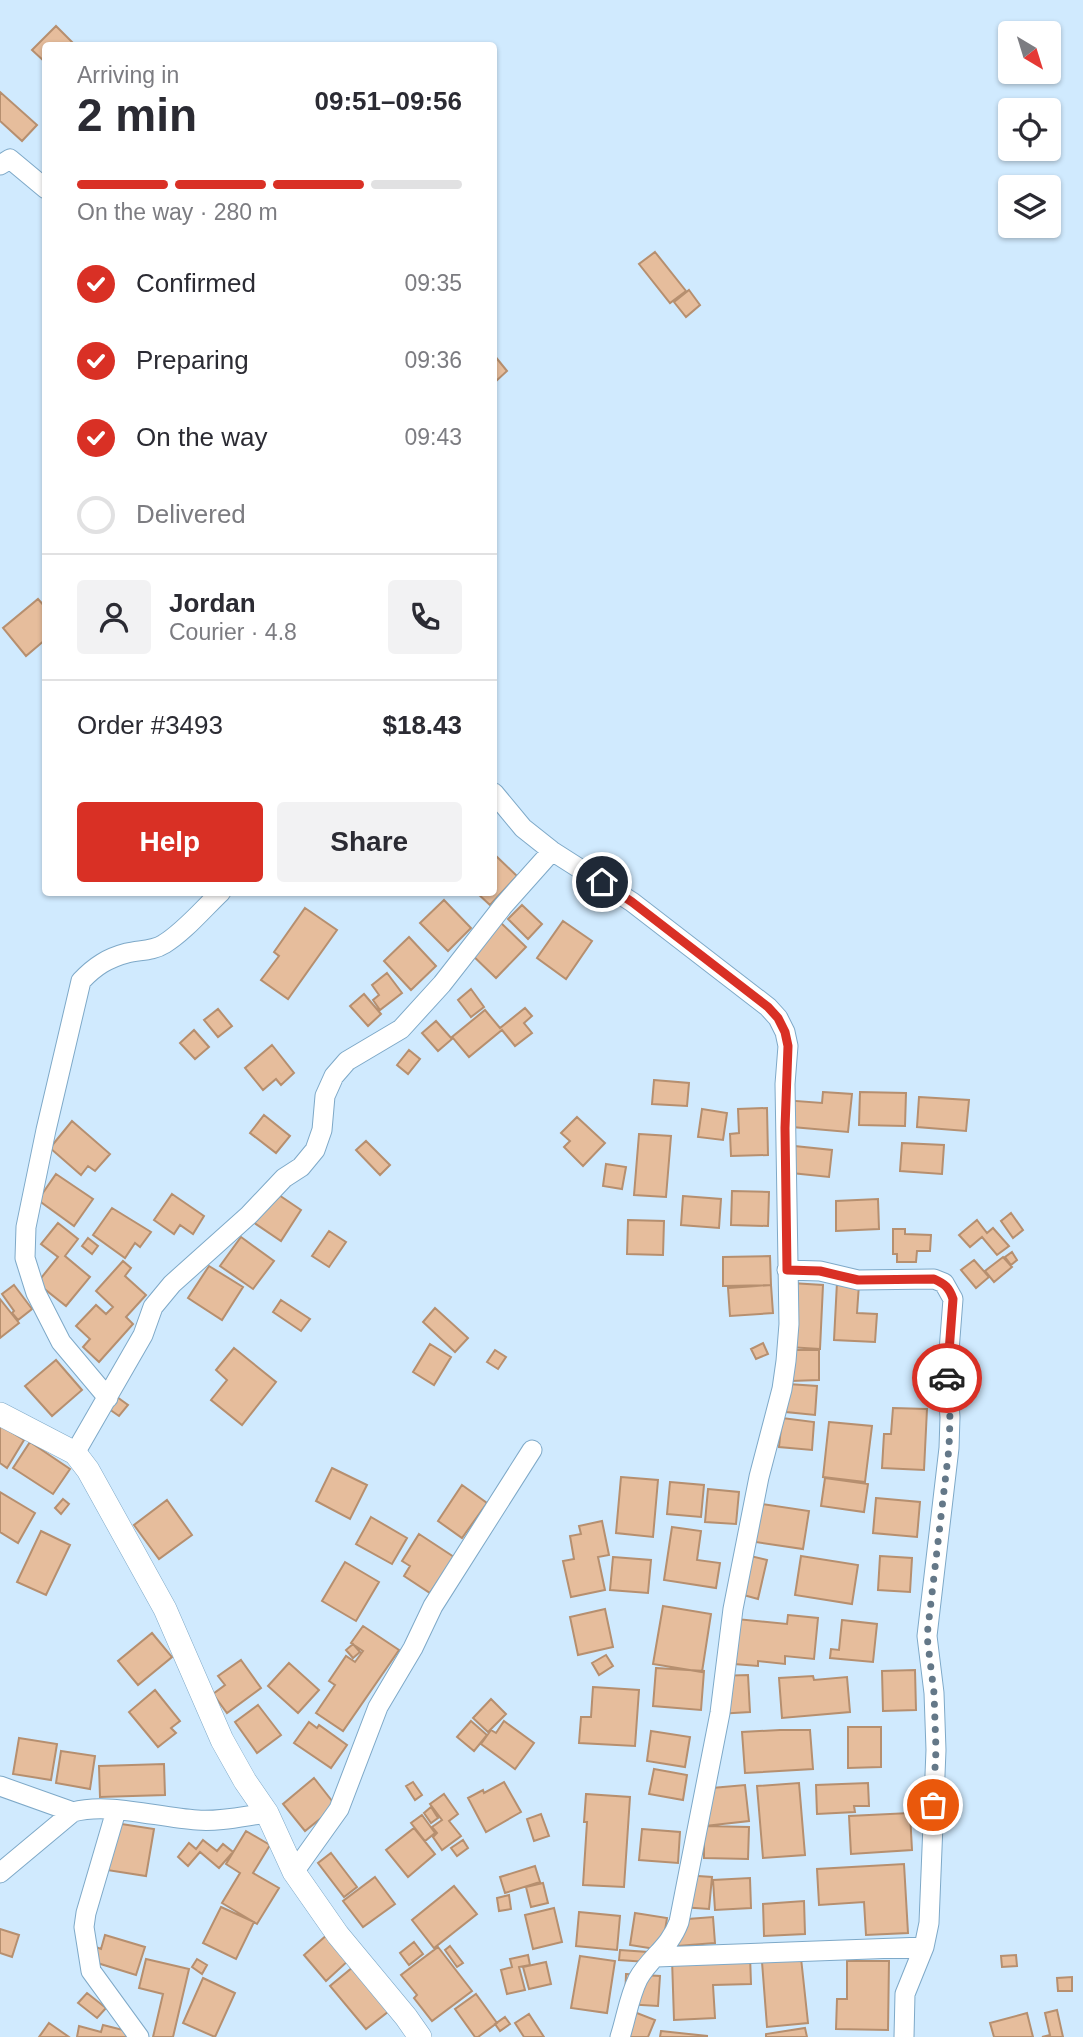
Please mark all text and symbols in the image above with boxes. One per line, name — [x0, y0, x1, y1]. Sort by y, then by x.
north arrow — [998, 21, 1060, 84]
map controls — [998, 21, 1061, 238]
text: Arriving in — [77, 62, 179, 88]
text: 09:51–09:56 — [315, 86, 462, 116]
text: 2 min — [77, 89, 197, 141]
button: locate — [998, 98, 1061, 161]
button: layers — [998, 175, 1061, 238]
text: On the way · 280 m — [77, 199, 278, 225]
icon: check — [77, 265, 115, 303]
text: Confirmed — [136, 268, 256, 298]
text: 09:35 — [404, 270, 462, 296]
icon: check — [77, 342, 115, 380]
text: Preparing — [136, 345, 249, 375]
text: 09:36 — [404, 347, 462, 373]
icon: check — [77, 419, 115, 457]
text: On the way — [136, 422, 268, 452]
text: 09:43 — [404, 424, 462, 450]
text: Delivered — [136, 499, 246, 529]
button: person — [77, 580, 151, 654]
button: phone — [388, 580, 462, 654]
text: Jordan — [169, 588, 256, 618]
text: Courier · 4.8 — [169, 619, 297, 645]
text: Order #3493 — [77, 710, 223, 740]
text: $18.43 — [382, 710, 462, 740]
button: Help — [77, 802, 263, 882]
button: Share — [277, 802, 462, 882]
pin — [572, 852, 632, 912]
icon: home — [583, 863, 621, 901]
courier — [912, 1343, 982, 1413]
icon: car — [928, 1359, 966, 1397]
pin — [903, 1775, 963, 1835]
icon: bag — [914, 1786, 952, 1824]

